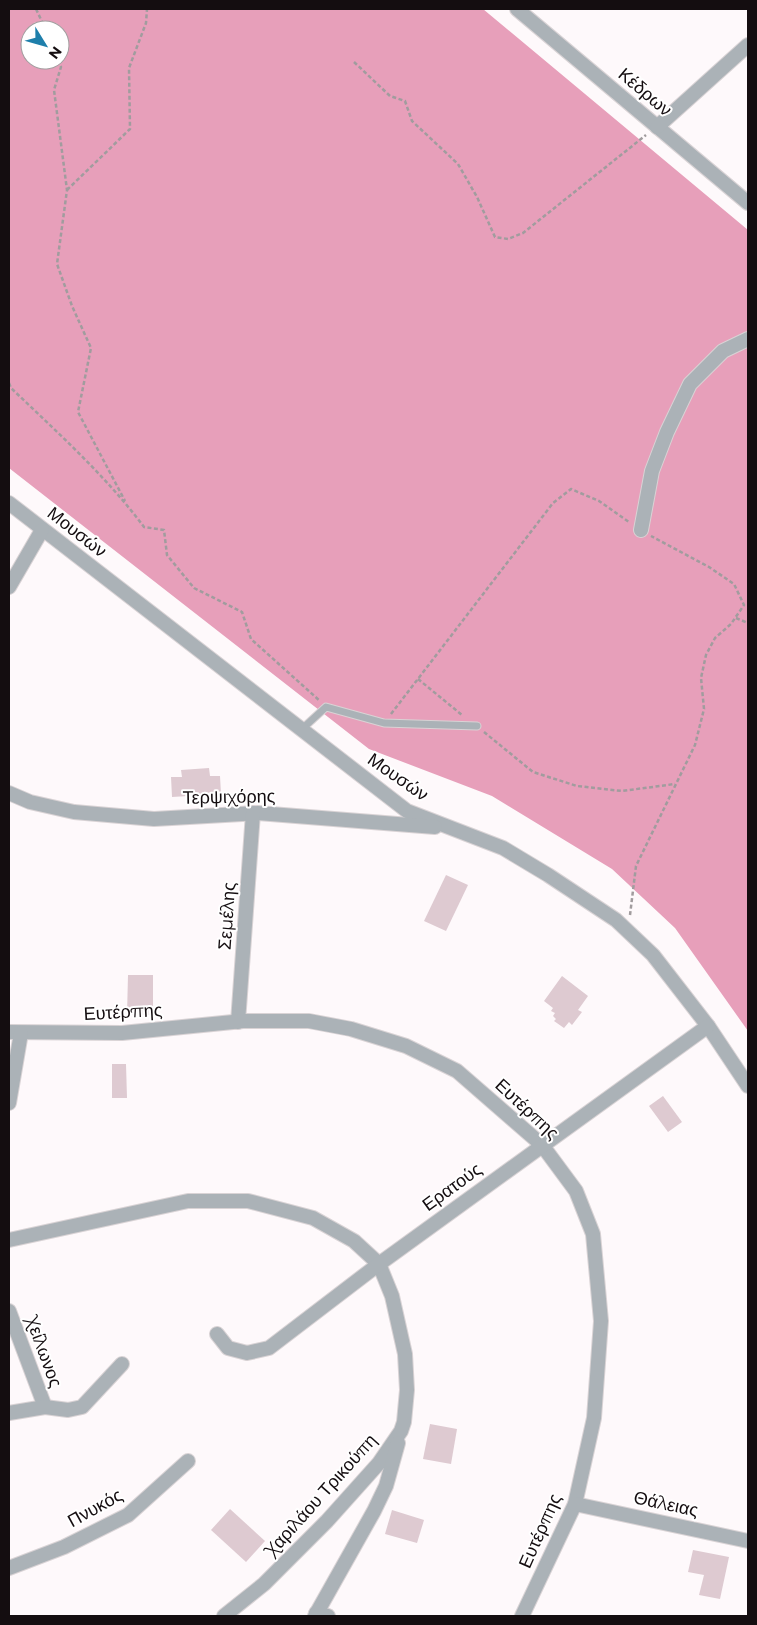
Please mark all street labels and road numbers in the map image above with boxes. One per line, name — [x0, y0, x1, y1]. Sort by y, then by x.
street label: Κέδρων — [614, 63, 676, 121]
street label: Μουσών — [43, 502, 111, 562]
street label: Μουσών — [363, 748, 433, 806]
street label: Τερψιχόρης — [182, 785, 276, 809]
street label: Σεμέλης — [214, 881, 240, 951]
street label: Ευτέρπης — [83, 999, 163, 1025]
street label: Ευτέρπης — [491, 1074, 564, 1144]
street label: Ερατούς — [418, 1158, 486, 1216]
street label: Χείλωνος — [20, 1311, 67, 1391]
street label: Χαριλάου Τρικούπη — [259, 1430, 381, 1563]
street label: Πνυκός — [64, 1484, 127, 1532]
street label: Θάλειας — [632, 1486, 701, 1522]
street label: Ευτέρπης — [514, 1490, 566, 1572]

